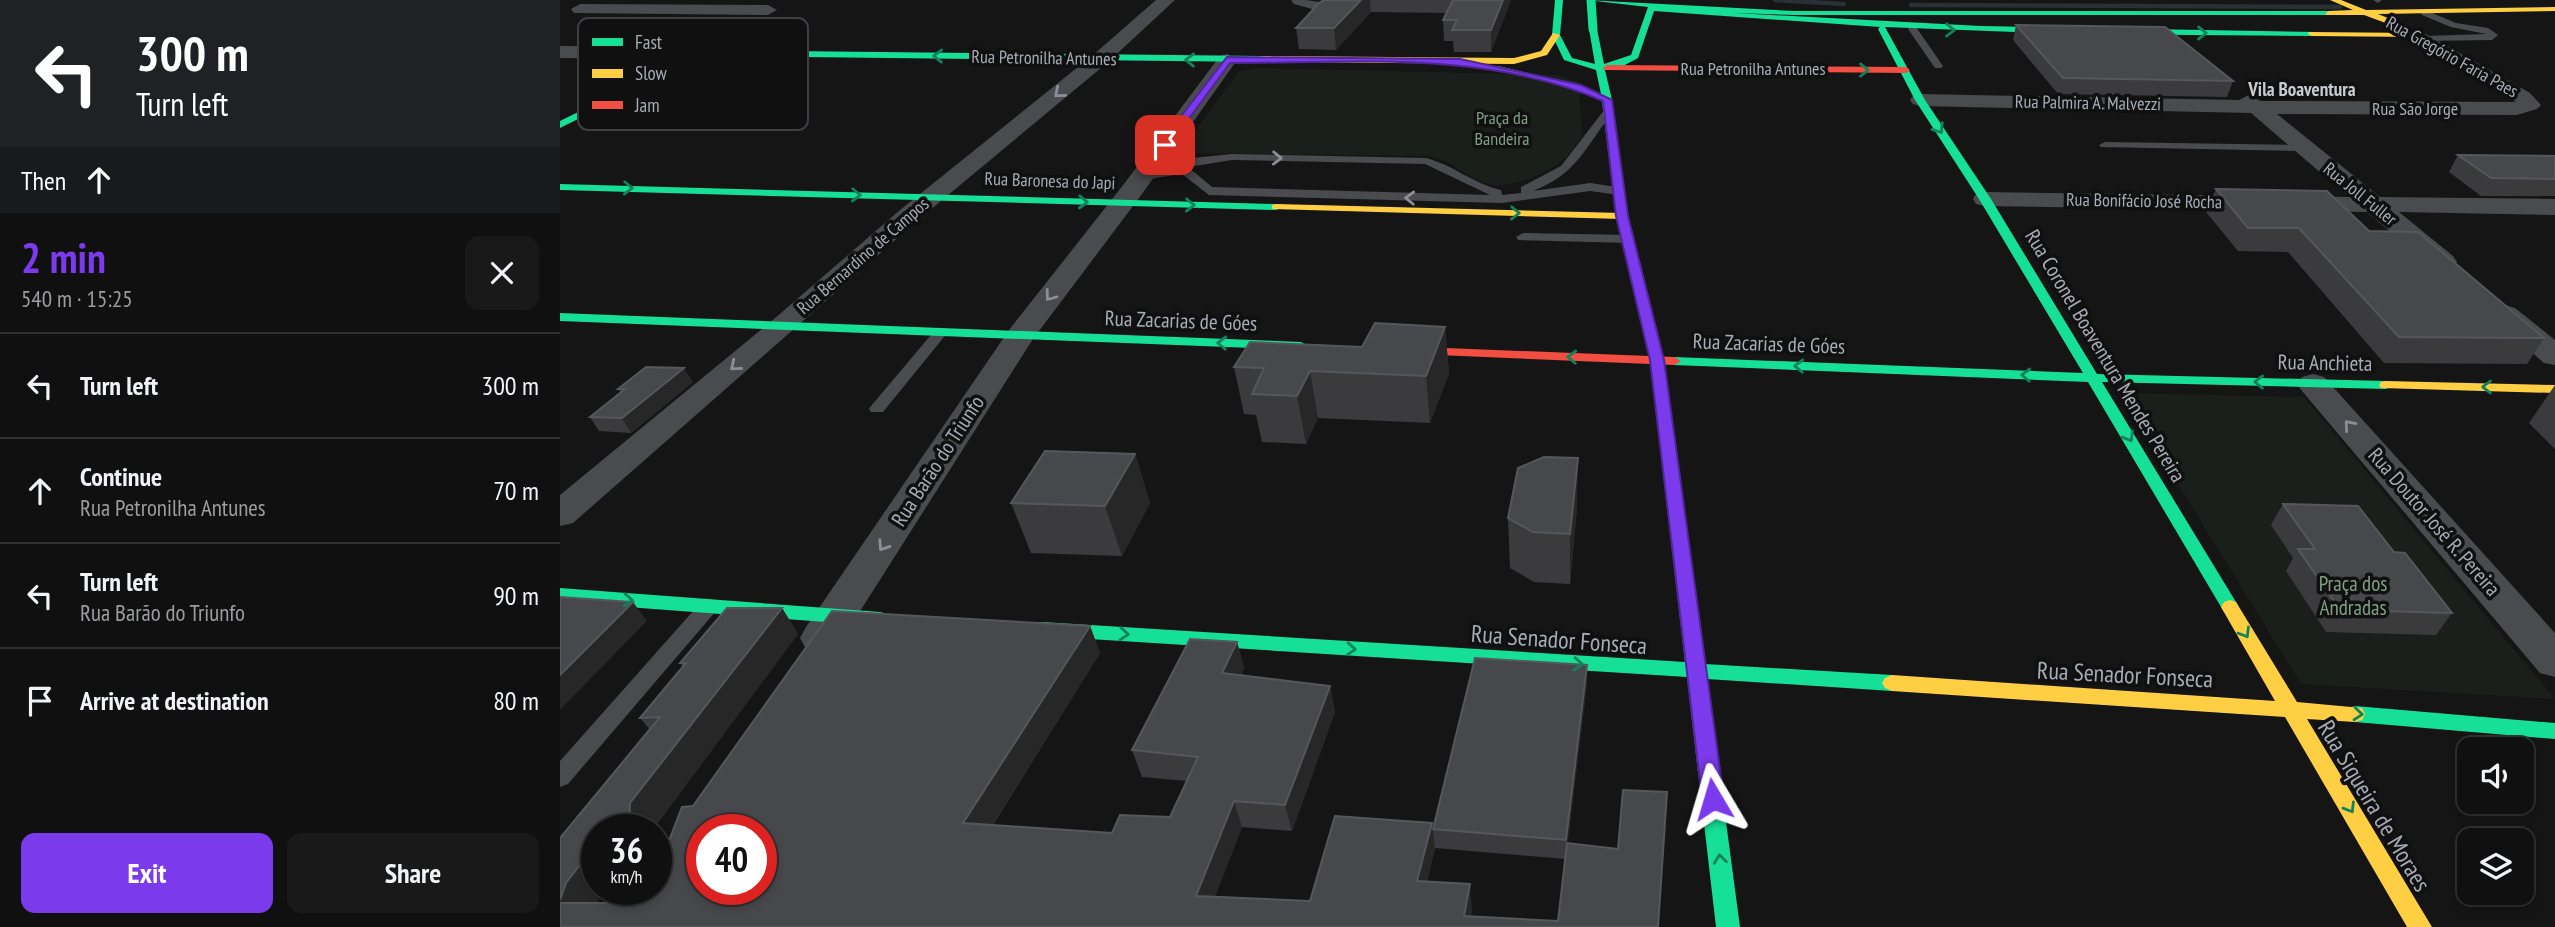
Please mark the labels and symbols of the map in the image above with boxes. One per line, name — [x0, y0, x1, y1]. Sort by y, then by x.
street label: Rua Gregório Faria Paes — [2382, 11, 2522, 102]
legend — [578, 18, 808, 130]
one-way arrow — [1945, 22, 1956, 38]
one-way arrow — [2197, 25, 2208, 41]
text: Fast — [635, 30, 663, 54]
street label: Rua Petronilha Antunes — [971, 45, 1117, 70]
one-way arrow — [932, 49, 943, 64]
one-way arrow — [1184, 52, 1195, 67]
street label: Rua Petronilha Antunes — [1680, 57, 1826, 80]
text: Slow — [635, 61, 668, 85]
one-way arrow — [1859, 62, 1870, 78]
district label: Vila Boaventura — [2247, 77, 2356, 101]
one-way arrow — [1054, 84, 1066, 97]
street label: Rua Palmira A. Malvezzi — [2015, 90, 2161, 115]
text: Jam — [634, 93, 660, 117]
street label: Rua São Jorge — [2372, 97, 2458, 120]
park label: Praça da Bandeira — [1475, 106, 1529, 150]
pin — [1135, 115, 1195, 175]
one-way arrow — [1931, 122, 1944, 135]
one-way arrow — [1273, 150, 1283, 166]
street label: Rua Joll Fuller — [2319, 157, 2402, 230]
street label: Rua Baronesa do Japi — [984, 167, 1116, 194]
one-way arrow — [623, 181, 634, 196]
one-way arrow — [851, 187, 861, 203]
street label: Rua Bonifácio José Rocha — [2066, 188, 2222, 213]
one-way arrow — [1404, 190, 1415, 205]
street label: Rua Bernardino de Campos — [792, 192, 933, 319]
one-way arrow — [1078, 194, 1089, 209]
one-way arrow — [1185, 197, 1196, 213]
one-way arrow — [1510, 205, 1521, 221]
street label: Rua Coronel Boaventura Mendes Pereira — [2019, 224, 2192, 487]
one-way arrow — [1046, 288, 1059, 301]
street label: Rua Zacarias de Góes — [1104, 304, 1258, 337]
street label: Rua Zacarias de Góes — [1692, 327, 1846, 360]
one-way arrow — [1216, 336, 1227, 351]
street label: Rua Anchieta — [2277, 348, 2373, 377]
one-way arrow — [1566, 349, 1577, 364]
one-way arrow — [731, 358, 744, 370]
one-way arrow — [1793, 358, 1804, 373]
one-way arrow — [2020, 368, 2031, 383]
one-way arrow — [2254, 375, 2265, 390]
one-way arrow — [2481, 379, 2492, 395]
street label: Rua Barão do Triunfo — [885, 390, 990, 531]
one-way arrow — [2345, 420, 2357, 433]
one-way arrow — [2121, 429, 2134, 442]
street label: Rua Doutor José R. Pereira — [2362, 442, 2506, 601]
one-way arrow — [878, 538, 891, 551]
park label: Praça dos Andradas — [2319, 570, 2387, 621]
one-way arrow — [623, 592, 634, 607]
street label: Rua Senador Fonseca — [1470, 618, 1648, 661]
one-way arrow — [2237, 625, 2250, 638]
one-way arrow — [1119, 627, 1130, 642]
one-way arrow — [1346, 641, 1357, 656]
street label: Rua Senador Fonseca — [2036, 654, 2214, 695]
one-way arrow — [1573, 656, 1584, 671]
one-way arrow — [2352, 706, 2363, 721]
street label: Rua Siqueira de Moraes — [2311, 714, 2438, 897]
position arrow — [1676, 762, 1750, 836]
one-way arrow — [2341, 801, 2354, 814]
speed limit sign: 40 — [686, 814, 777, 905]
one-way arrow — [1712, 853, 1727, 865]

